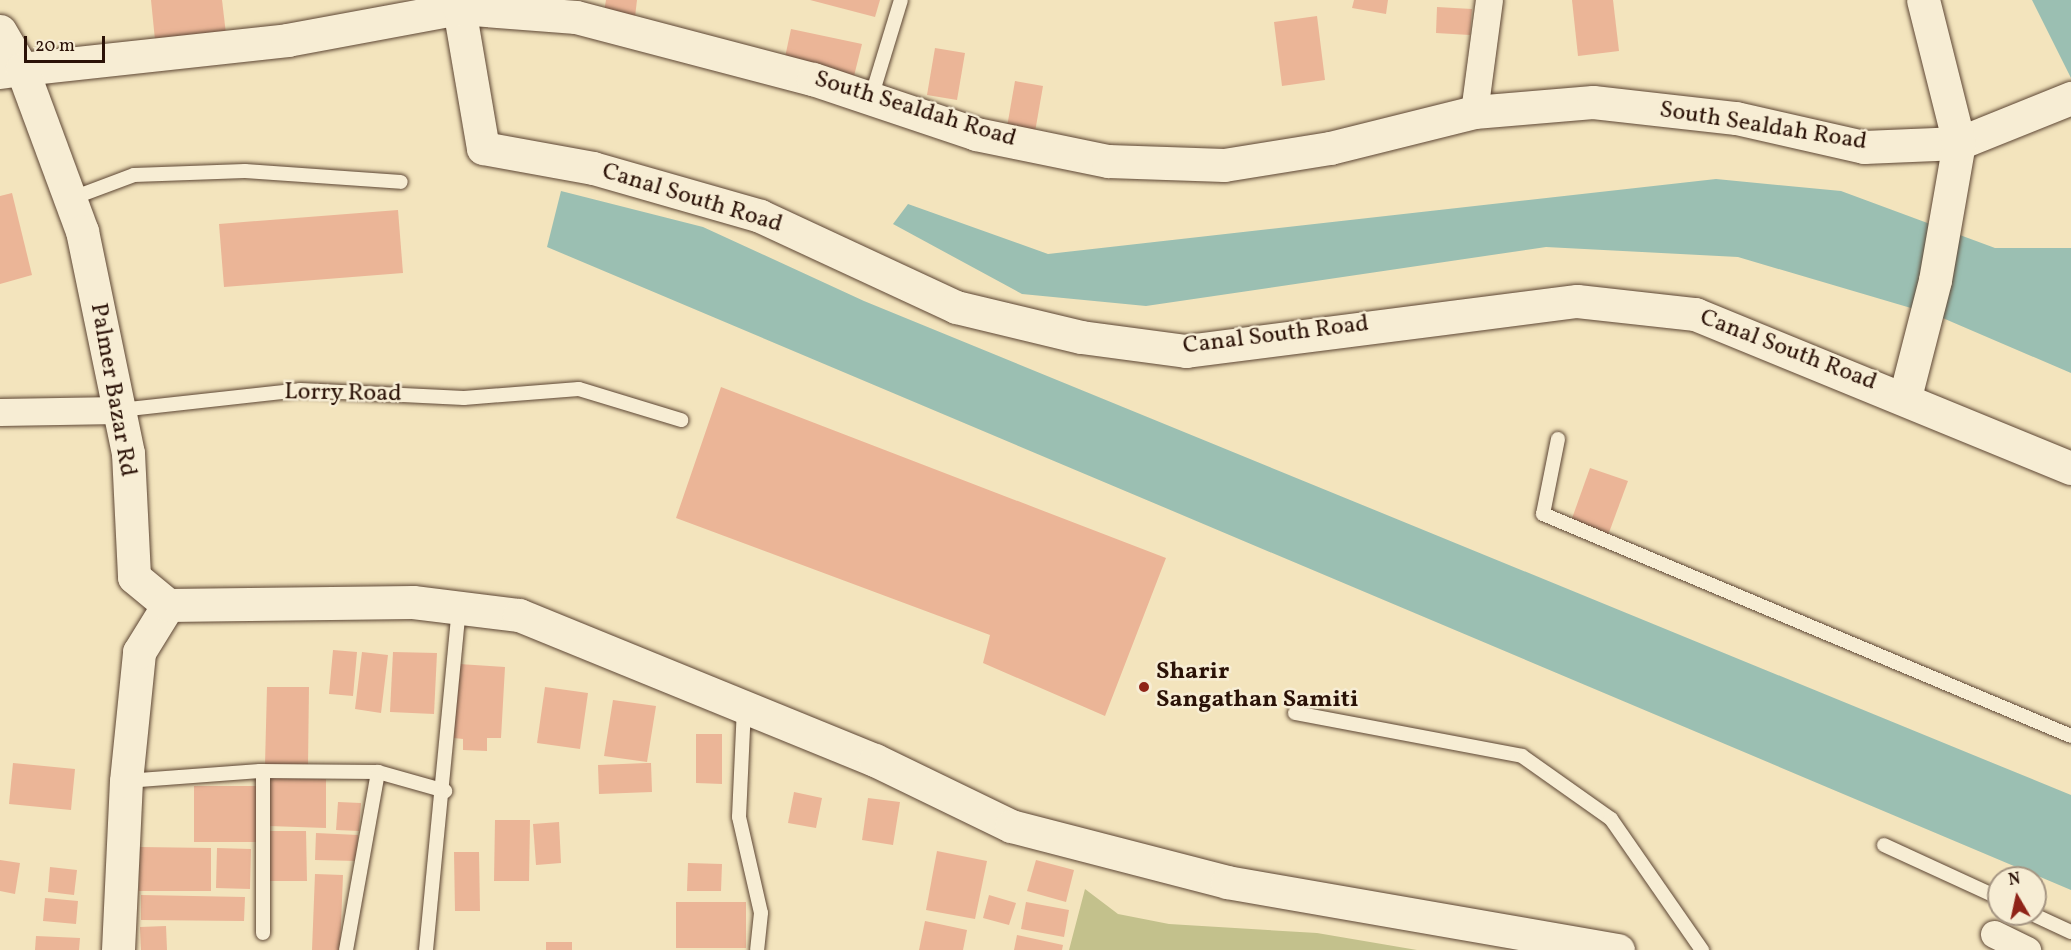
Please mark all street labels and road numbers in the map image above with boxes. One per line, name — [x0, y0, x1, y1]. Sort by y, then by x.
street label: South Sealdah Road — [811, 66, 1019, 154]
street label: South Sealdah Road — [1657, 96, 1869, 158]
street label: Canal South Road — [598, 158, 786, 240]
street label: Palmer Bazar Rd — [83, 301, 141, 479]
street label: Canal South Road — [1695, 304, 1881, 398]
street label: Canal South Road — [1181, 310, 1371, 362]
street label: Lorry Road — [284, 379, 402, 409]

